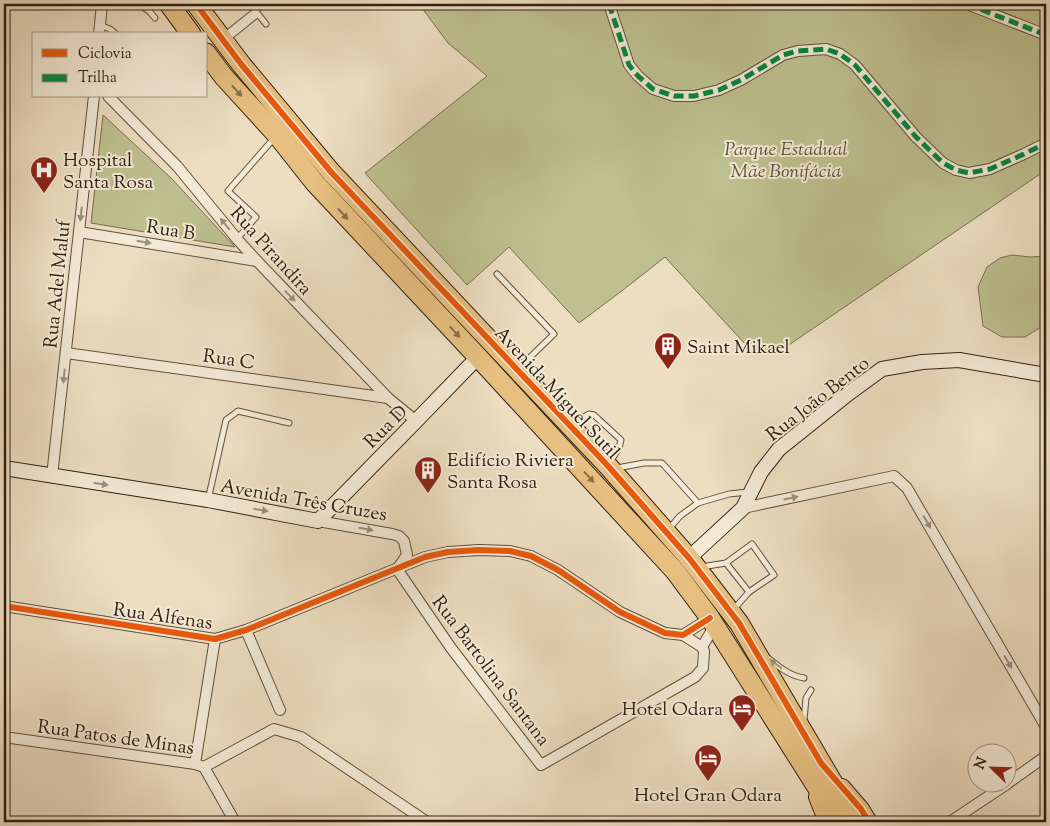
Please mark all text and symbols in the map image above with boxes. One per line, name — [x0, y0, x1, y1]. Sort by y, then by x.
legend — [32, 32, 208, 98]
text: Ciclovia — [78, 44, 132, 65]
text: Trilha — [78, 68, 117, 89]
one-way arrow — [231, 85, 243, 97]
park label: Parque Estadual Mãe Bonifácia — [725, 137, 848, 186]
place label: Hospital Santa Rosa — [63, 148, 153, 197]
hospital icon: Hospital Santa Rosa — [29, 155, 59, 194]
street label: Rua Pirandira — [223, 201, 318, 302]
one-way arrow — [77, 207, 85, 223]
one-way arrow — [337, 207, 349, 219]
street label: Rua B — [144, 214, 197, 249]
street label: Rua Adel Maluf — [38, 217, 79, 350]
one-way arrow — [219, 218, 230, 231]
one-way arrow — [136, 239, 152, 247]
one-way arrow — [284, 290, 296, 302]
street label: Avenida Miguel Sutil — [487, 321, 625, 466]
one-way arrow — [449, 326, 461, 338]
building icon: Saint Mikael — [653, 331, 683, 370]
place label: Saint Mikael — [687, 335, 790, 362]
street label: Rua C — [201, 343, 256, 377]
street label: Rua João Bento — [761, 351, 876, 449]
one-way arrow — [60, 368, 68, 384]
street label: Rua D — [359, 400, 415, 456]
place label: Edifício Riviera Santa Rosa — [447, 448, 574, 497]
building icon: Edifício Riviera Santa Rosa — [413, 455, 443, 494]
one-way arrow — [583, 471, 595, 483]
street label: Avenida Três Cruzes — [218, 474, 389, 529]
one-way arrow — [93, 480, 109, 488]
one-way arrow — [783, 494, 798, 502]
one-way arrow — [253, 507, 269, 515]
one-way arrow — [922, 515, 931, 528]
one-way arrow — [358, 525, 374, 533]
street label: Rua Bartolina Santana — [424, 591, 556, 753]
street label: Rua Alfenas — [111, 597, 214, 638]
one-way arrow — [1004, 655, 1013, 668]
one-way arrow — [770, 659, 783, 670]
hotel icon: Hotel Odara — [727, 693, 757, 732]
place label: Hotel Odara — [622, 697, 723, 724]
street label: Rua Patos de Minas — [36, 714, 196, 763]
hotel icon: Hotel Gran Odara — [693, 743, 723, 782]
north arrow — [968, 744, 1018, 794]
text: N — [970, 755, 993, 773]
place label: Hotel Gran Odara — [634, 783, 782, 810]

